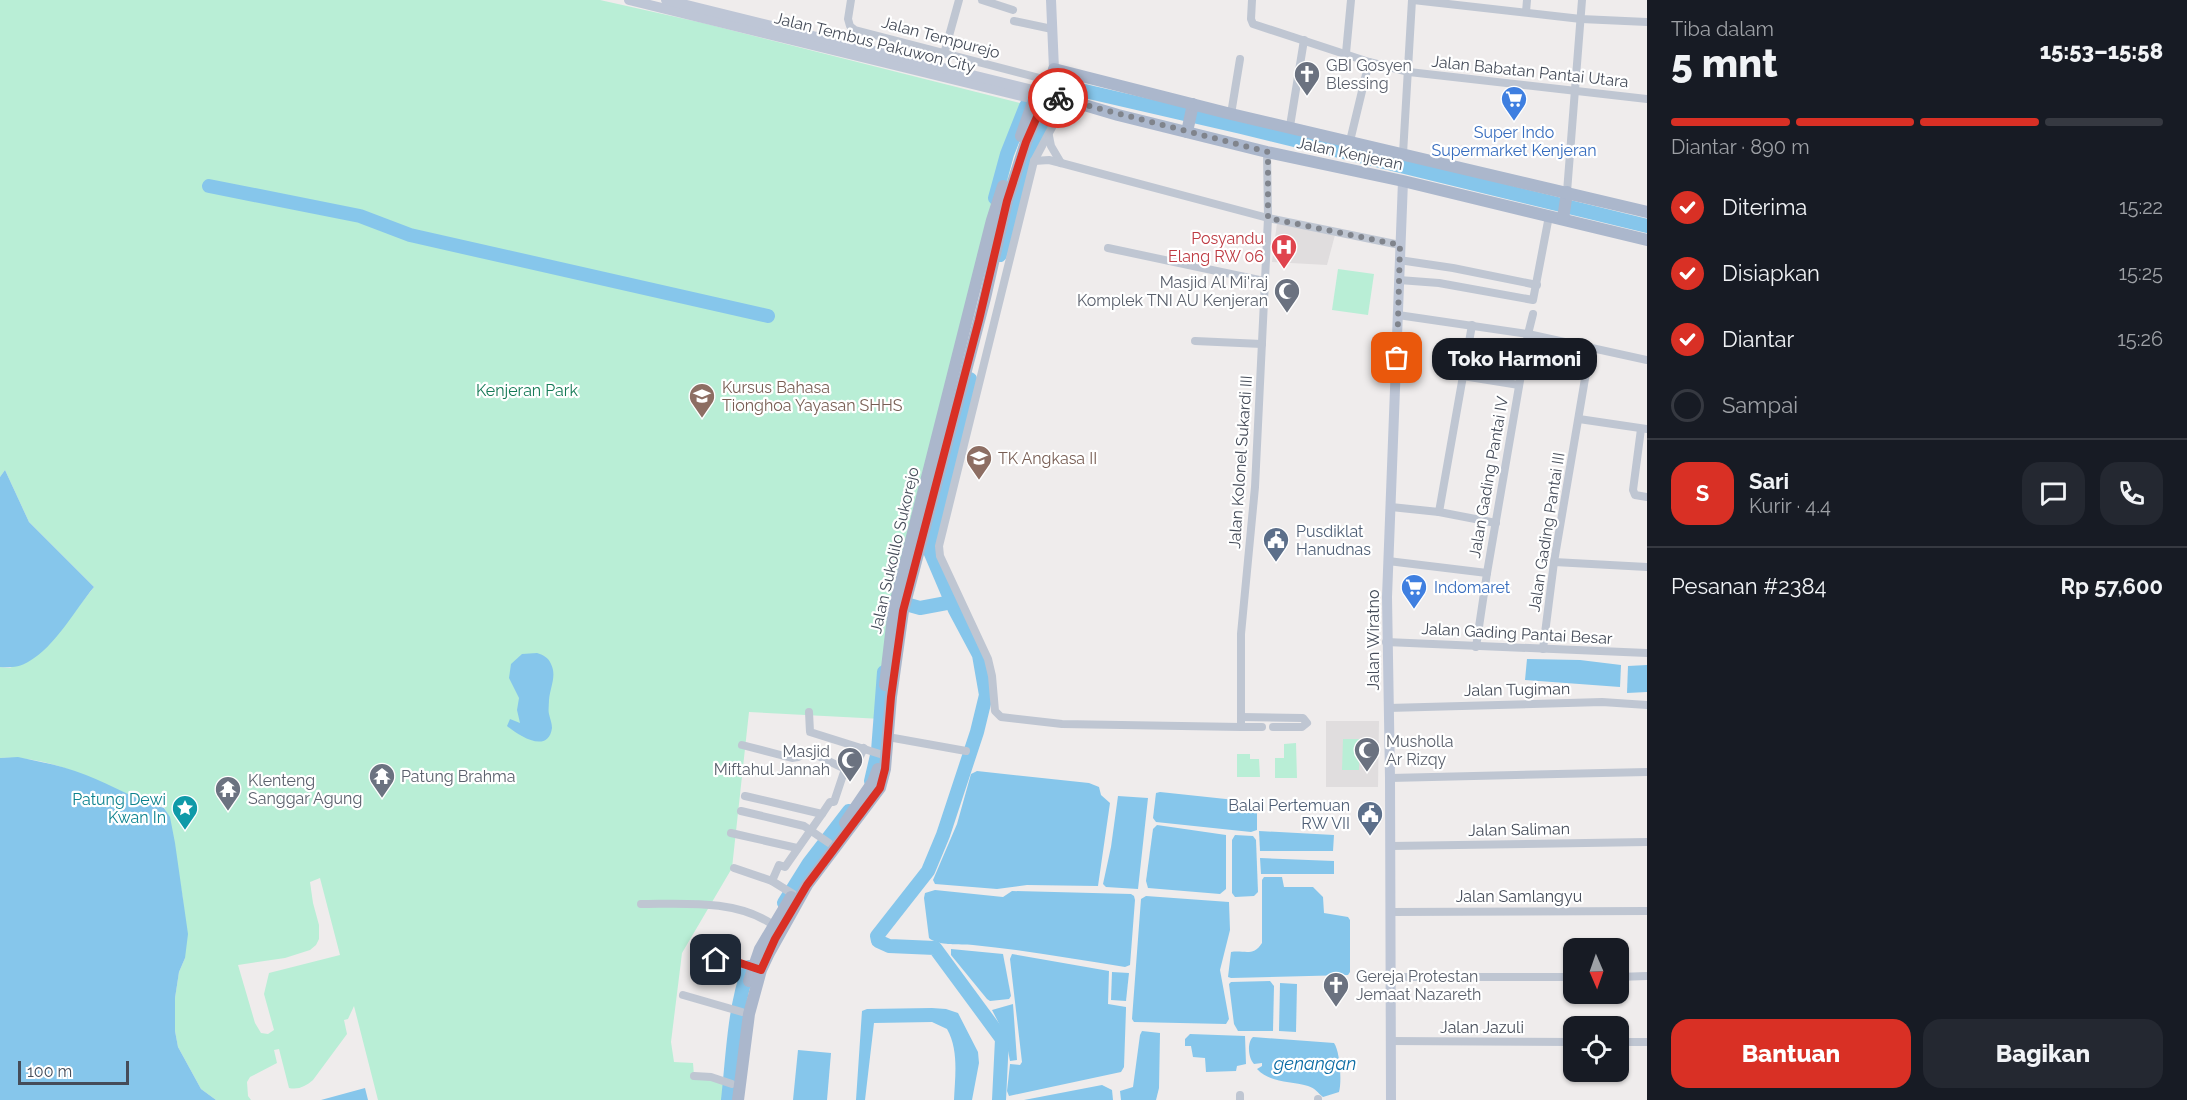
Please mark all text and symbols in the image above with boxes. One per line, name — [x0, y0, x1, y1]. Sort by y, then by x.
street label: Jalan Tembus Pakuwon City — [773, 8, 978, 77]
street label: Jalan Tempurejo — [880, 13, 1002, 62]
text: Tiba dalam — [1671, 17, 1774, 41]
text: 15:53–15:58 — [2040, 38, 2163, 64]
text: 5 mnt — [1671, 40, 1778, 86]
street label: Jalan Babatan Pantai Utara — [1430, 52, 1629, 91]
place label: GBI Gosyen Blessing — [1326, 56, 1412, 93]
church icon: GBI Gosyen Blessing — [1292, 59, 1322, 97]
courier — [1028, 68, 1088, 128]
icon: bike — [1042, 82, 1075, 115]
supermarket icon: Super Indo Supermarket Kenjeran — [1499, 84, 1529, 122]
place label: Super Indo Supermarket Kenjeran — [1431, 123, 1597, 160]
street label: Jalan Kenjeran — [1295, 133, 1405, 174]
text: Diantar · 890 m — [1671, 135, 1810, 159]
icon: check — [1671, 191, 1704, 224]
text: Diterima — [1722, 194, 1807, 220]
text: 15:22 — [2119, 195, 2163, 219]
place label: Posyandu Elang RW 06 — [1168, 229, 1264, 266]
hospital icon: Posyandu Elang RW 06 — [1269, 232, 1299, 270]
icon: check — [1671, 257, 1704, 290]
text: Disiapkan — [1722, 260, 1820, 286]
text: 15:25 — [2118, 261, 2163, 285]
place label: Masjid Al Mi'raj Komplek TNI AU Kenjeran — [1077, 273, 1268, 310]
mosque icon: Masjid Al Mi'raj Komplek TNI AU Kenjeran — [1272, 276, 1302, 314]
icon: check — [1671, 323, 1704, 356]
text: Diantar — [1722, 326, 1794, 352]
text: 15:26 — [2117, 327, 2163, 351]
pin — [1371, 332, 1422, 383]
callout: Toko Harmoni — [1433, 337, 1598, 379]
icon: bag — [1380, 341, 1413, 374]
text: Toko Harmoni — [1448, 347, 1581, 371]
street label: Jalan Kolonel Sukardi III — [1225, 375, 1256, 549]
place label: Kursus Bahasa Tionghoa Yayasan SHHS — [722, 378, 903, 415]
park label: Kenjeran Park — [476, 381, 578, 400]
school or university icon: Kursus Bahasa Tionghoa Yayasan SHHS — [687, 381, 717, 419]
text: Sampai — [1722, 392, 1798, 418]
street label: Jalan Gading Pantai IV — [1465, 395, 1512, 559]
school or university icon: TK Angkasa II — [964, 443, 994, 481]
place label: TK Angkasa II — [998, 449, 1097, 468]
street label: Jalan Gading Pantai III — [1525, 451, 1568, 613]
button: chat — [2022, 462, 2085, 525]
button: phone — [2100, 462, 2163, 525]
street label: Jalan Sukolilo Sukorejo — [866, 465, 923, 635]
text: Sari — [1749, 468, 1789, 494]
text: S — [1696, 480, 1709, 506]
text: Kurir · 4.4 — [1749, 494, 1831, 518]
place label: Pusdiklat Hanudnas — [1296, 522, 1371, 559]
public building icon: Pusdiklat Hanudnas — [1261, 525, 1291, 563]
supermarket icon: Indomaret — [1399, 572, 1429, 610]
text: Pesanan #2384 — [1671, 573, 1826, 599]
text: Rp 57,600 — [2060, 573, 2163, 599]
place label: Indomaret — [1434, 578, 1511, 597]
street label: Jalan Wiratno — [1364, 590, 1383, 690]
street label: Jalan Gading Pantai Besar — [1421, 619, 1613, 648]
street label: Jalan Tugiman — [1464, 679, 1570, 700]
place label: Musholla Ar Rizqy — [1386, 732, 1454, 769]
mosque icon: Musholla Ar Rizqy — [1352, 735, 1382, 773]
place label: Masjid Miftahul Jannah — [714, 742, 830, 779]
mosque icon: Masjid Miftahul Jannah — [835, 745, 865, 783]
temple icon: Patung Brahma — [367, 761, 397, 799]
place label: Patung Brahma — [401, 767, 515, 786]
place label: Klenteng Sanggar Agung — [248, 771, 362, 808]
temple icon: Klenteng Sanggar Agung — [213, 774, 243, 812]
place label: Patung Dewi Kwan In — [72, 790, 166, 827]
place icon: Patung Dewi Kwan In — [170, 793, 200, 831]
place label: Balai Pertemuan RW VII — [1228, 796, 1350, 833]
public building icon: Balai Pertemuan RW VII — [1355, 799, 1385, 837]
street label: Jalan Saliman — [1468, 819, 1570, 840]
street label: Jalan Samlangyu — [1456, 887, 1582, 906]
pin — [690, 934, 741, 985]
north arrow — [1563, 938, 1629, 1004]
map controls — [1563, 938, 1629, 1082]
icon: home — [699, 943, 732, 976]
place label: Gereja Protestan Jemaat Nazareth — [1356, 967, 1481, 1004]
church icon: Gereja Protestan Jemaat Nazareth — [1321, 970, 1351, 1008]
button: locate — [1563, 1016, 1629, 1082]
street label: Jalan Jazuli — [1440, 1018, 1524, 1037]
button: Bantuan — [1671, 1019, 1911, 1088]
button: Bagikan — [1923, 1019, 2163, 1088]
water label: genangan — [1273, 1053, 1356, 1074]
scale bar — [18, 1058, 129, 1086]
text: 100 m — [27, 1062, 72, 1081]

